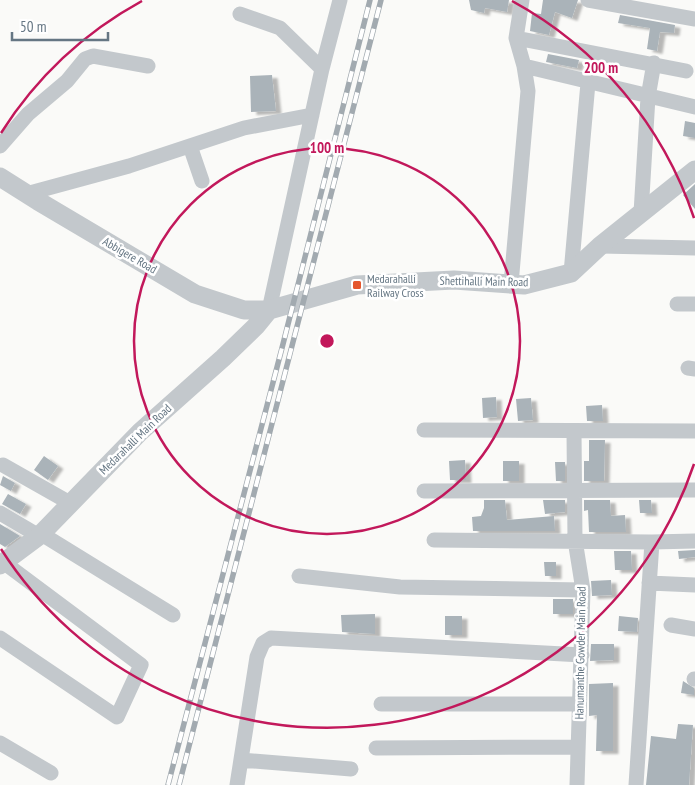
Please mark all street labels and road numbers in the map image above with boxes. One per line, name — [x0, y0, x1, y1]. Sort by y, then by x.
street label: Abbigere Road — [100, 233, 160, 277]
street label: Shettihalli Main Road — [440, 273, 528, 289]
street label: Medarahalli Main Road — [96, 401, 174, 477]
street label: Hanumanthe Gowder Main Road — [571, 586, 589, 720]

